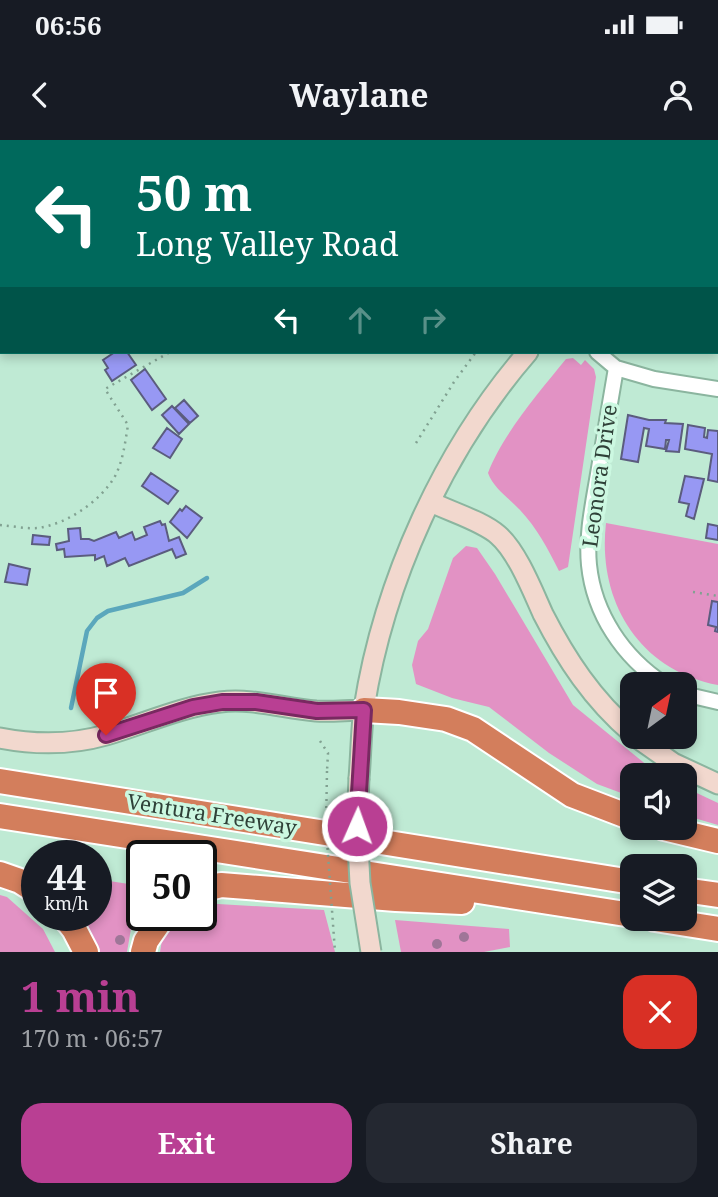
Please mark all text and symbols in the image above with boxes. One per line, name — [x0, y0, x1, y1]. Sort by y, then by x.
text: 06:56 — [35, 7, 102, 43]
text: Waylane — [289, 73, 429, 116]
icon: back — [21, 76, 59, 114]
icon: person — [659, 76, 697, 114]
text: 50 m — [136, 159, 252, 225]
icon: left — [21, 168, 112, 259]
text: Long Valley Road — [136, 222, 399, 265]
icon: left — [268, 301, 306, 339]
icon: ahead — [341, 301, 379, 339]
icon: right — [414, 301, 452, 339]
street label: Leonora Drive — [575, 403, 623, 549]
pin — [76, 663, 136, 735]
north arrow — [620, 672, 696, 749]
map controls — [620, 672, 697, 931]
icon: arrive — [87, 674, 125, 712]
button: sound — [620, 763, 697, 840]
street label: Ventura Freeway — [125, 787, 299, 841]
position arrow — [320, 789, 394, 863]
speed limit sign: 50 — [126, 840, 217, 931]
text: 44 — [47, 853, 86, 900]
button: layers — [620, 854, 697, 931]
text: km/h — [44, 891, 89, 915]
text: 1 min — [21, 967, 140, 1024]
button: close — [623, 975, 697, 1049]
text: 170 m · 06:57 — [21, 1022, 163, 1054]
button: Exit — [21, 1103, 352, 1183]
button: Share — [366, 1103, 697, 1183]

